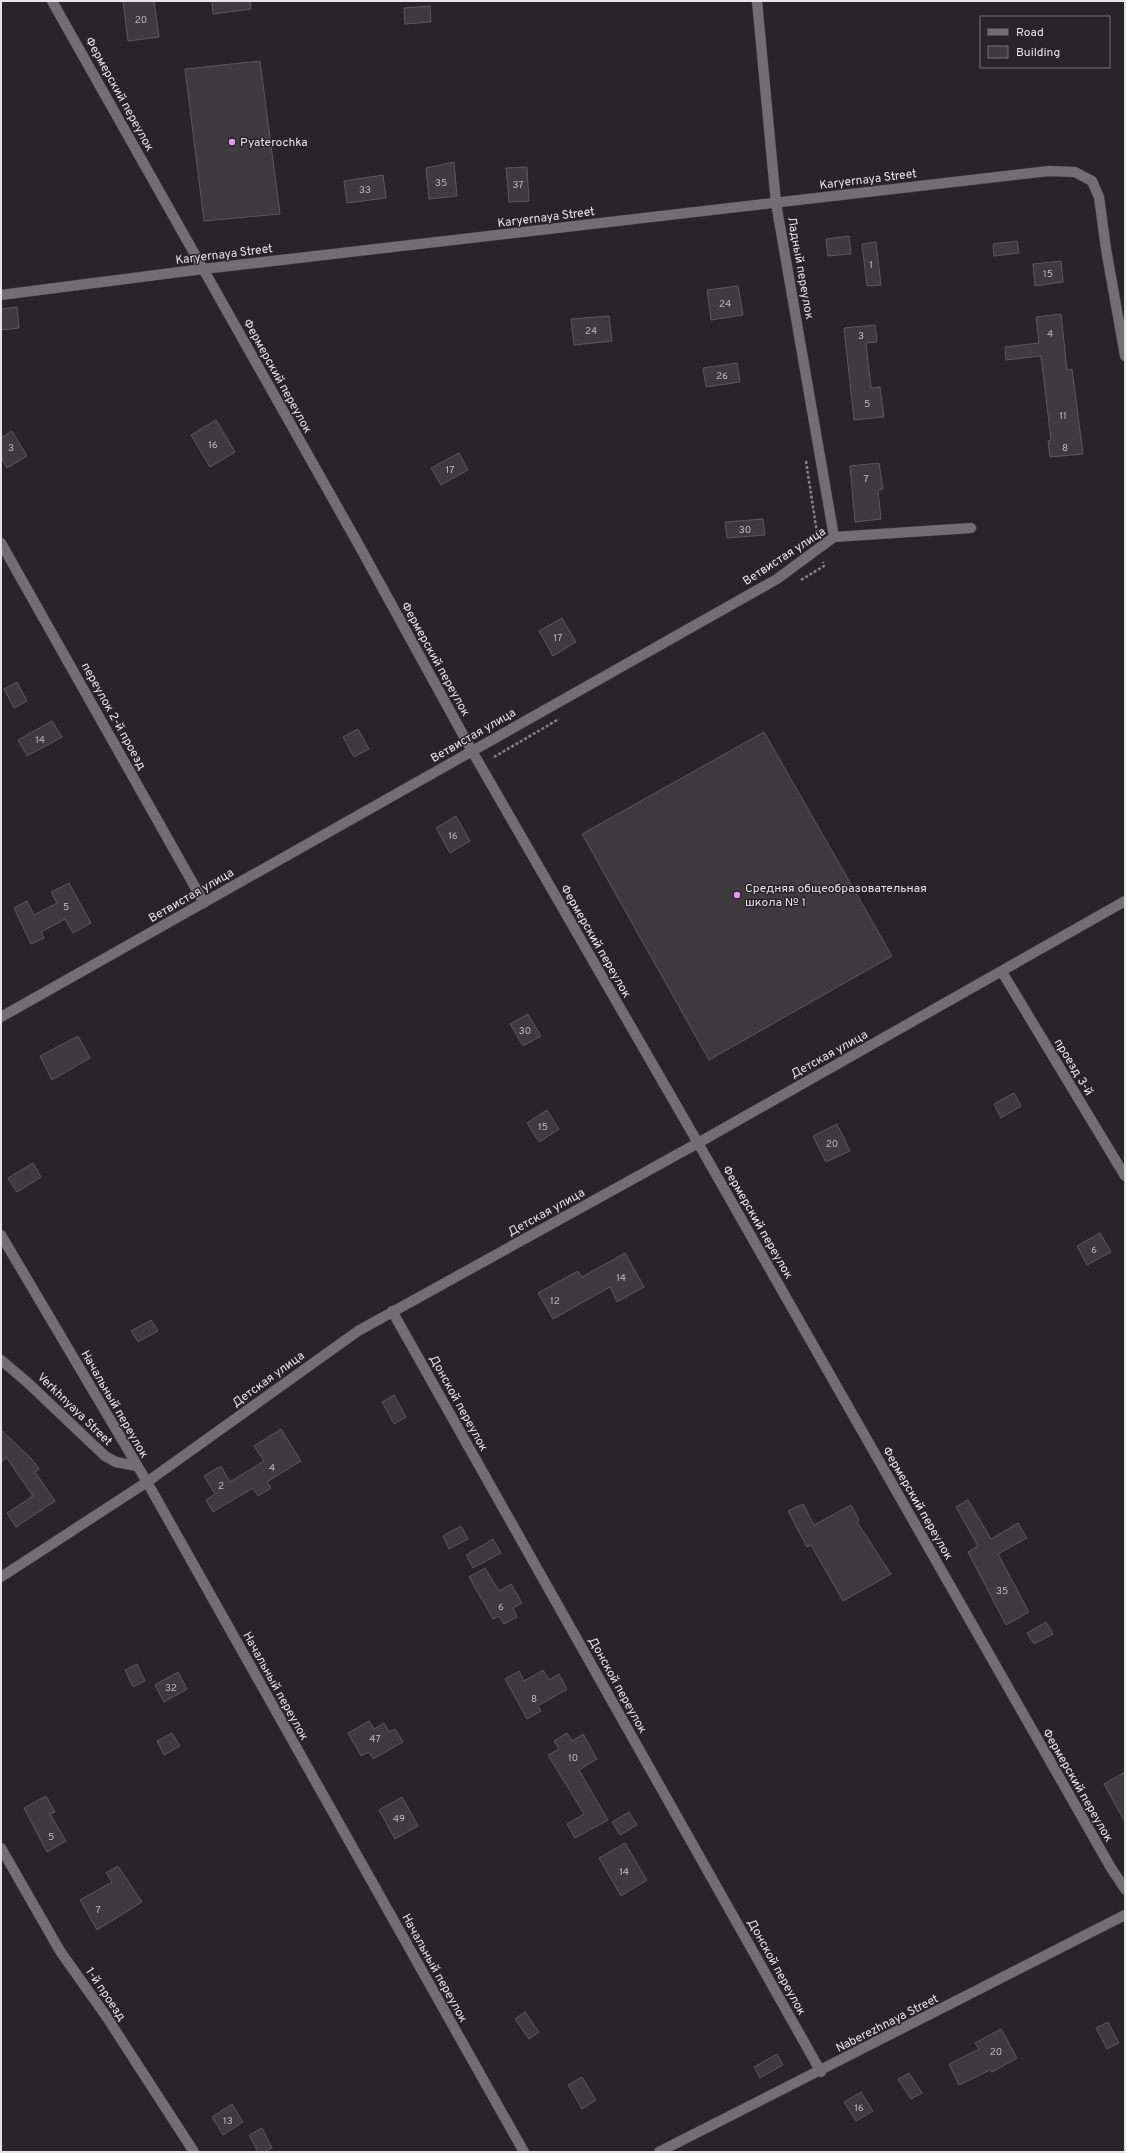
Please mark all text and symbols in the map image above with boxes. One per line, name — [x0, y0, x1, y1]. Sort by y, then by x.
house number: 20 — [135, 14, 147, 27]
legend — [980, 16, 1110, 68]
text: Road — [1016, 25, 1044, 41]
street label: Фермерский переулок — [81, 34, 157, 155]
text: Building — [1016, 45, 1060, 61]
place label: Pyaterochka — [240, 135, 308, 151]
marker: Pyaterochka — [227, 137, 237, 147]
street label: Karyernaya Street — [819, 166, 918, 194]
house number: 35 — [435, 177, 447, 190]
house number: 37 — [512, 179, 524, 192]
house number: 33 — [359, 184, 371, 197]
street label: Karyernaya Street — [497, 204, 596, 232]
street label: Ладный переулок — [783, 216, 817, 321]
street label: Karyernaya Street — [175, 241, 274, 269]
house number: 1 — [869, 259, 873, 272]
house number: 15 — [1043, 268, 1053, 281]
house number: 24 — [719, 298, 731, 311]
street label: Фермерский переулок — [239, 316, 315, 437]
house number: 24 — [585, 325, 597, 338]
house number: 4 — [1047, 328, 1053, 341]
house number: 3 — [858, 330, 864, 343]
house number: 26 — [716, 370, 728, 383]
house number: 5 — [864, 398, 870, 411]
house number: 11 — [1059, 410, 1067, 423]
house number: 16 — [208, 439, 218, 452]
house number: 3 — [8, 442, 14, 455]
house number: 8 — [1062, 442, 1068, 455]
house number: 17 — [446, 464, 454, 477]
house number: 7 — [863, 473, 869, 486]
house number: 30 — [739, 524, 751, 537]
street label: Ветвистая улица — [740, 524, 829, 590]
street label: Фермерский переулок — [397, 599, 473, 720]
house number: 17 — [554, 632, 562, 645]
street label: переулок 2-й проезд — [77, 660, 149, 773]
street label: Ветвистая улица — [428, 705, 519, 767]
house number: 14 — [35, 734, 45, 747]
house number: 16 — [448, 830, 458, 843]
street label: Ветвистая улица — [146, 865, 237, 927]
place label: Средняя общеобразовательная школа № 1 — [745, 881, 927, 911]
street label: Фермерский переулок — [556, 882, 634, 1001]
marker: Средняя общеобразовательная школа № 1 — [732, 890, 742, 900]
house number: 5 — [63, 901, 69, 914]
house number: 30 — [519, 1025, 531, 1038]
street label: Детская улица — [788, 1027, 871, 1083]
street label: проезд 3-й — [1050, 1036, 1096, 1099]
house number: 15 — [538, 1121, 548, 1134]
house number: 20 — [826, 1138, 838, 1151]
street label: Фермерский переулок — [718, 1163, 796, 1282]
street label: Детская улица — [505, 1185, 588, 1241]
house number: 6 — [1091, 1244, 1097, 1257]
house number: 14 — [616, 1272, 626, 1285]
house number: 12 — [550, 1295, 560, 1308]
street label: Начальный переулок — [77, 1348, 152, 1461]
street label: Детская улица — [229, 1348, 308, 1411]
street label: Донской переулок — [425, 1352, 491, 1455]
street label: Verkhnyaya Street — [33, 1370, 115, 1450]
street label: Фермерский переулок — [878, 1444, 956, 1563]
house number: 4 — [269, 1462, 275, 1475]
house number: 2 — [218, 1480, 224, 1493]
house number: 35 — [996, 1585, 1008, 1598]
house number: 6 — [498, 1601, 504, 1614]
street label: Начальный переулок — [239, 1629, 312, 1744]
street label: Донской переулок — [584, 1634, 650, 1737]
house number: 32 — [165, 1682, 177, 1695]
house number: 8 — [531, 1693, 537, 1706]
street label: Фермерский переулок — [1038, 1726, 1116, 1845]
house number: 47 — [369, 1733, 381, 1746]
house number: 10 — [568, 1752, 578, 1765]
house number: 49 — [393, 1813, 405, 1826]
house number: 5 — [48, 1831, 54, 1844]
house number: 14 — [619, 1866, 629, 1879]
house number: 7 — [95, 1904, 101, 1917]
street label: Начальный переулок — [398, 1911, 471, 2026]
street label: Донской переулок — [743, 1916, 809, 2019]
street label: 1-й проезд — [81, 1965, 129, 2024]
street label: Naberezhnaya Street — [833, 1991, 941, 2057]
house number: 20 — [990, 2046, 1002, 2059]
house number: 16 — [854, 2102, 864, 2115]
house number: 13 — [223, 2115, 233, 2128]

